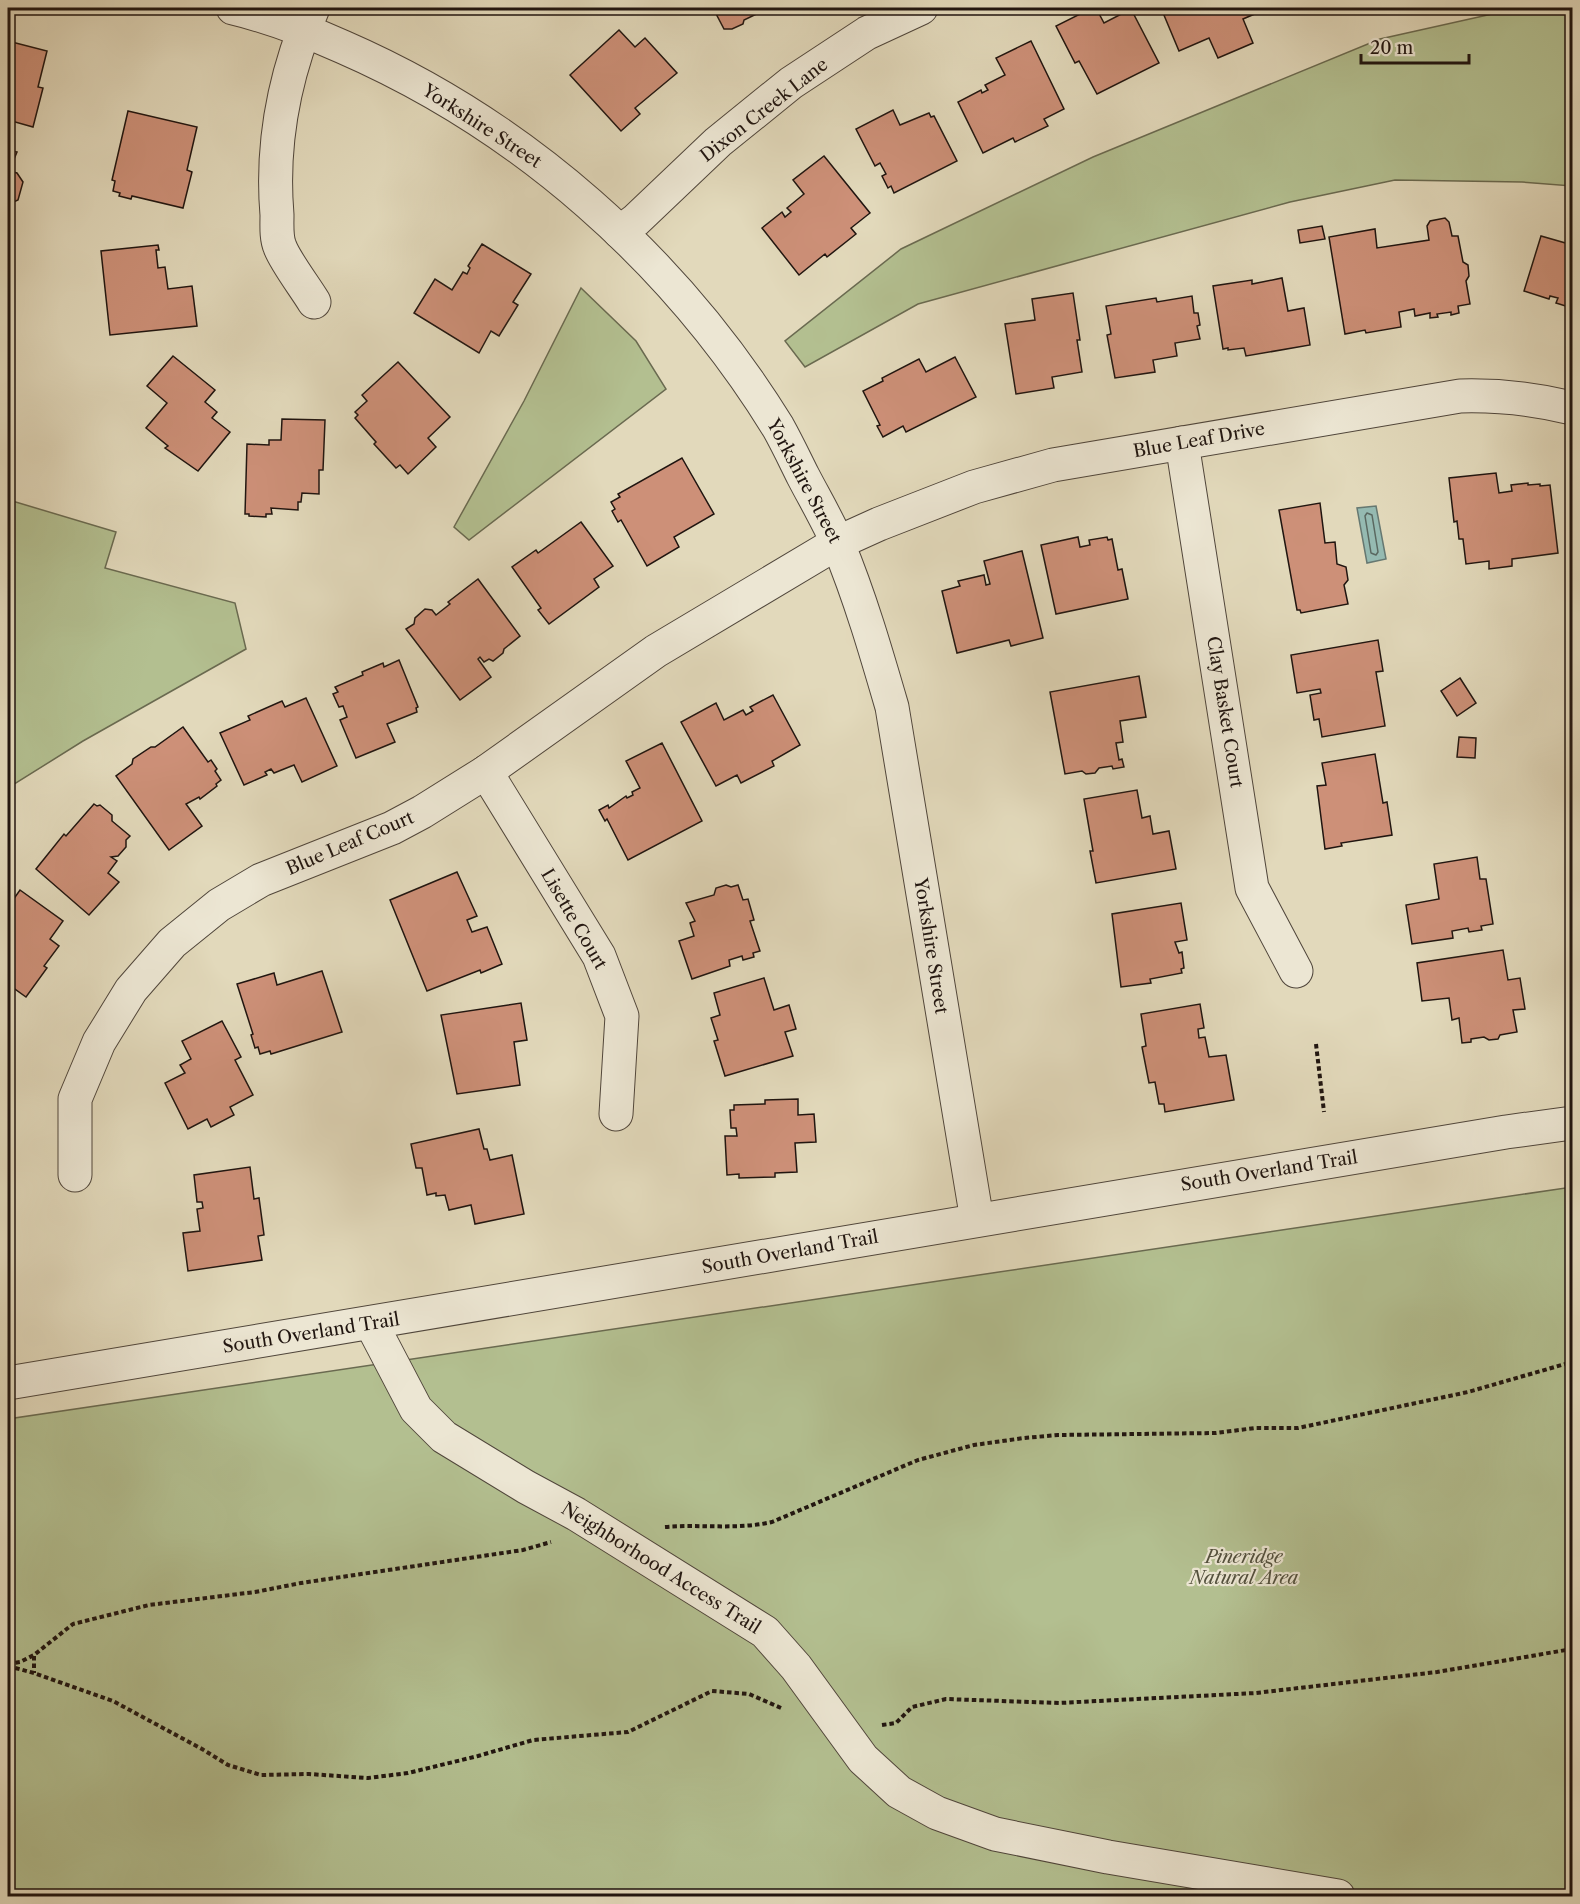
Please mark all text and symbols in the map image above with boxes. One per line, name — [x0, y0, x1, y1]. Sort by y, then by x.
scale bar — [1361, 27, 1469, 65]
text: 20 m — [1370, 37, 1414, 59]
street label: Dixon Creek Lane — [696, 53, 832, 167]
street label: Yorkshire Street — [417, 79, 546, 173]
street label: Yorkshire Street — [762, 414, 846, 547]
street label: Blue Leaf Drive — [1132, 418, 1266, 462]
street label: Clay Basket Court — [1202, 635, 1248, 790]
street label: Blue Leaf Court — [283, 806, 418, 880]
street label: Lisette Court — [536, 865, 612, 974]
street label: Yorkshire Street — [909, 875, 953, 1016]
street label: South Overland Trail — [1179, 1146, 1359, 1196]
street label: South Overland Trail — [700, 1226, 880, 1278]
street label: South Overland Trail — [221, 1308, 401, 1358]
street label: Neighborhood Access Trail — [557, 1498, 765, 1638]
park label: Pineridge Natural Area — [1188, 1546, 1299, 1589]

